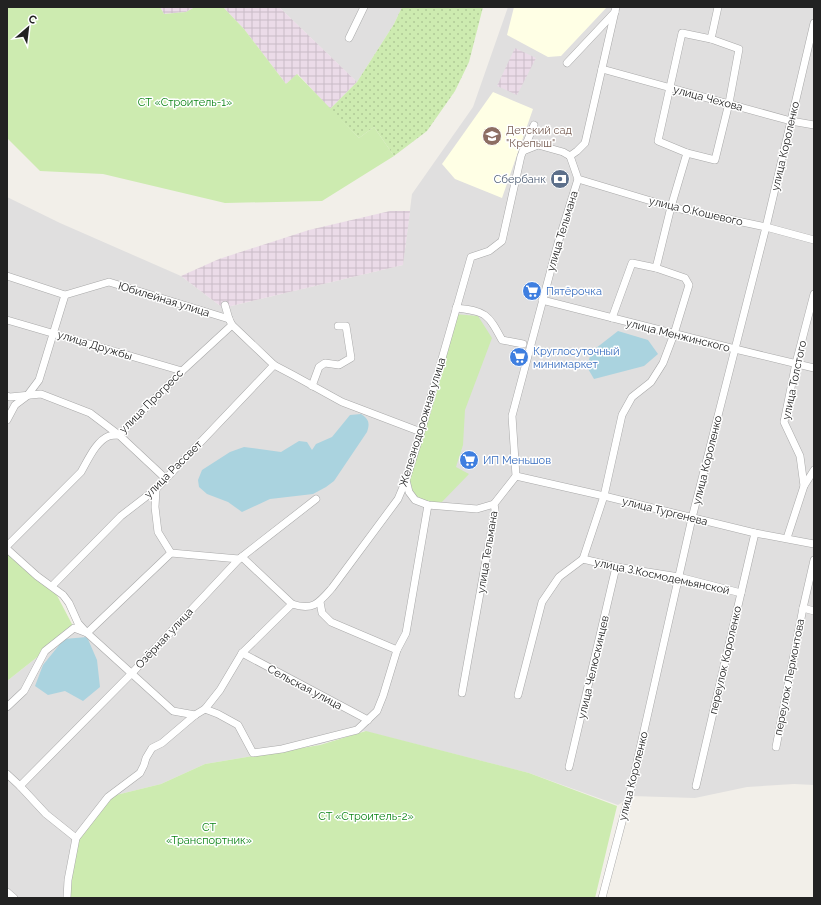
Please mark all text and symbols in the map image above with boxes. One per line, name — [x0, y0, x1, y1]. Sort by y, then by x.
north arrow — [8, 8, 48, 48]
text: С — [26, 12, 39, 27]
street label: улица Чехова — [672, 83, 744, 114]
park label: СТ «Строитель-1» — [138, 96, 232, 109]
street label: улица Короленко — [769, 100, 802, 192]
place label: Детский сад "Крепыш" — [506, 124, 573, 150]
school or university icon: Детский сад "Крепыш" — [481, 125, 503, 147]
bank icon: Сбербанк — [549, 168, 571, 190]
place label: Сбербанк — [494, 173, 546, 186]
street label: улица Тельмана — [544, 189, 581, 273]
street label: улица О.Кошевого — [648, 194, 745, 229]
street label: Юбилейная улица — [117, 279, 211, 320]
supermarket icon: Пятёрочка — [521, 280, 543, 302]
place label: Пятёрочка — [546, 285, 602, 298]
street label: улица Менжинского — [624, 316, 732, 355]
street label: улица Дружбы — [56, 328, 134, 363]
street label: улица Толстого — [780, 339, 809, 421]
place label: Круглосуточный минимаркет — [533, 345, 620, 371]
supermarket icon: Круглосуточный минимаркет — [508, 346, 530, 368]
street label: Железнодорожная улица — [397, 356, 448, 488]
street label: улица Прогресс — [117, 367, 186, 436]
street label: улица Короленко — [690, 414, 725, 506]
street label: улица Рассвет — [142, 437, 205, 501]
supermarket icon: ИП Меньшов — [458, 449, 480, 471]
place label: ИП Меньшов — [483, 454, 551, 467]
street label: улица Тургенева — [621, 495, 709, 528]
street label: улица Тельмана — [475, 510, 500, 594]
street label: улица З.Космодемьянской — [593, 556, 731, 597]
street label: переулок Короленко — [707, 604, 744, 715]
street label: Озёрная улица — [133, 605, 196, 671]
street label: улица Челюскинцев — [575, 614, 612, 720]
street label: переулок Лермонтова — [772, 618, 807, 737]
street label: Сельская улица — [265, 662, 344, 713]
street label: улица Короленко — [616, 730, 651, 822]
park label: СТ «Строитель-2» — [318, 810, 414, 823]
park label: СТ «Транспортник» — [166, 821, 252, 847]

